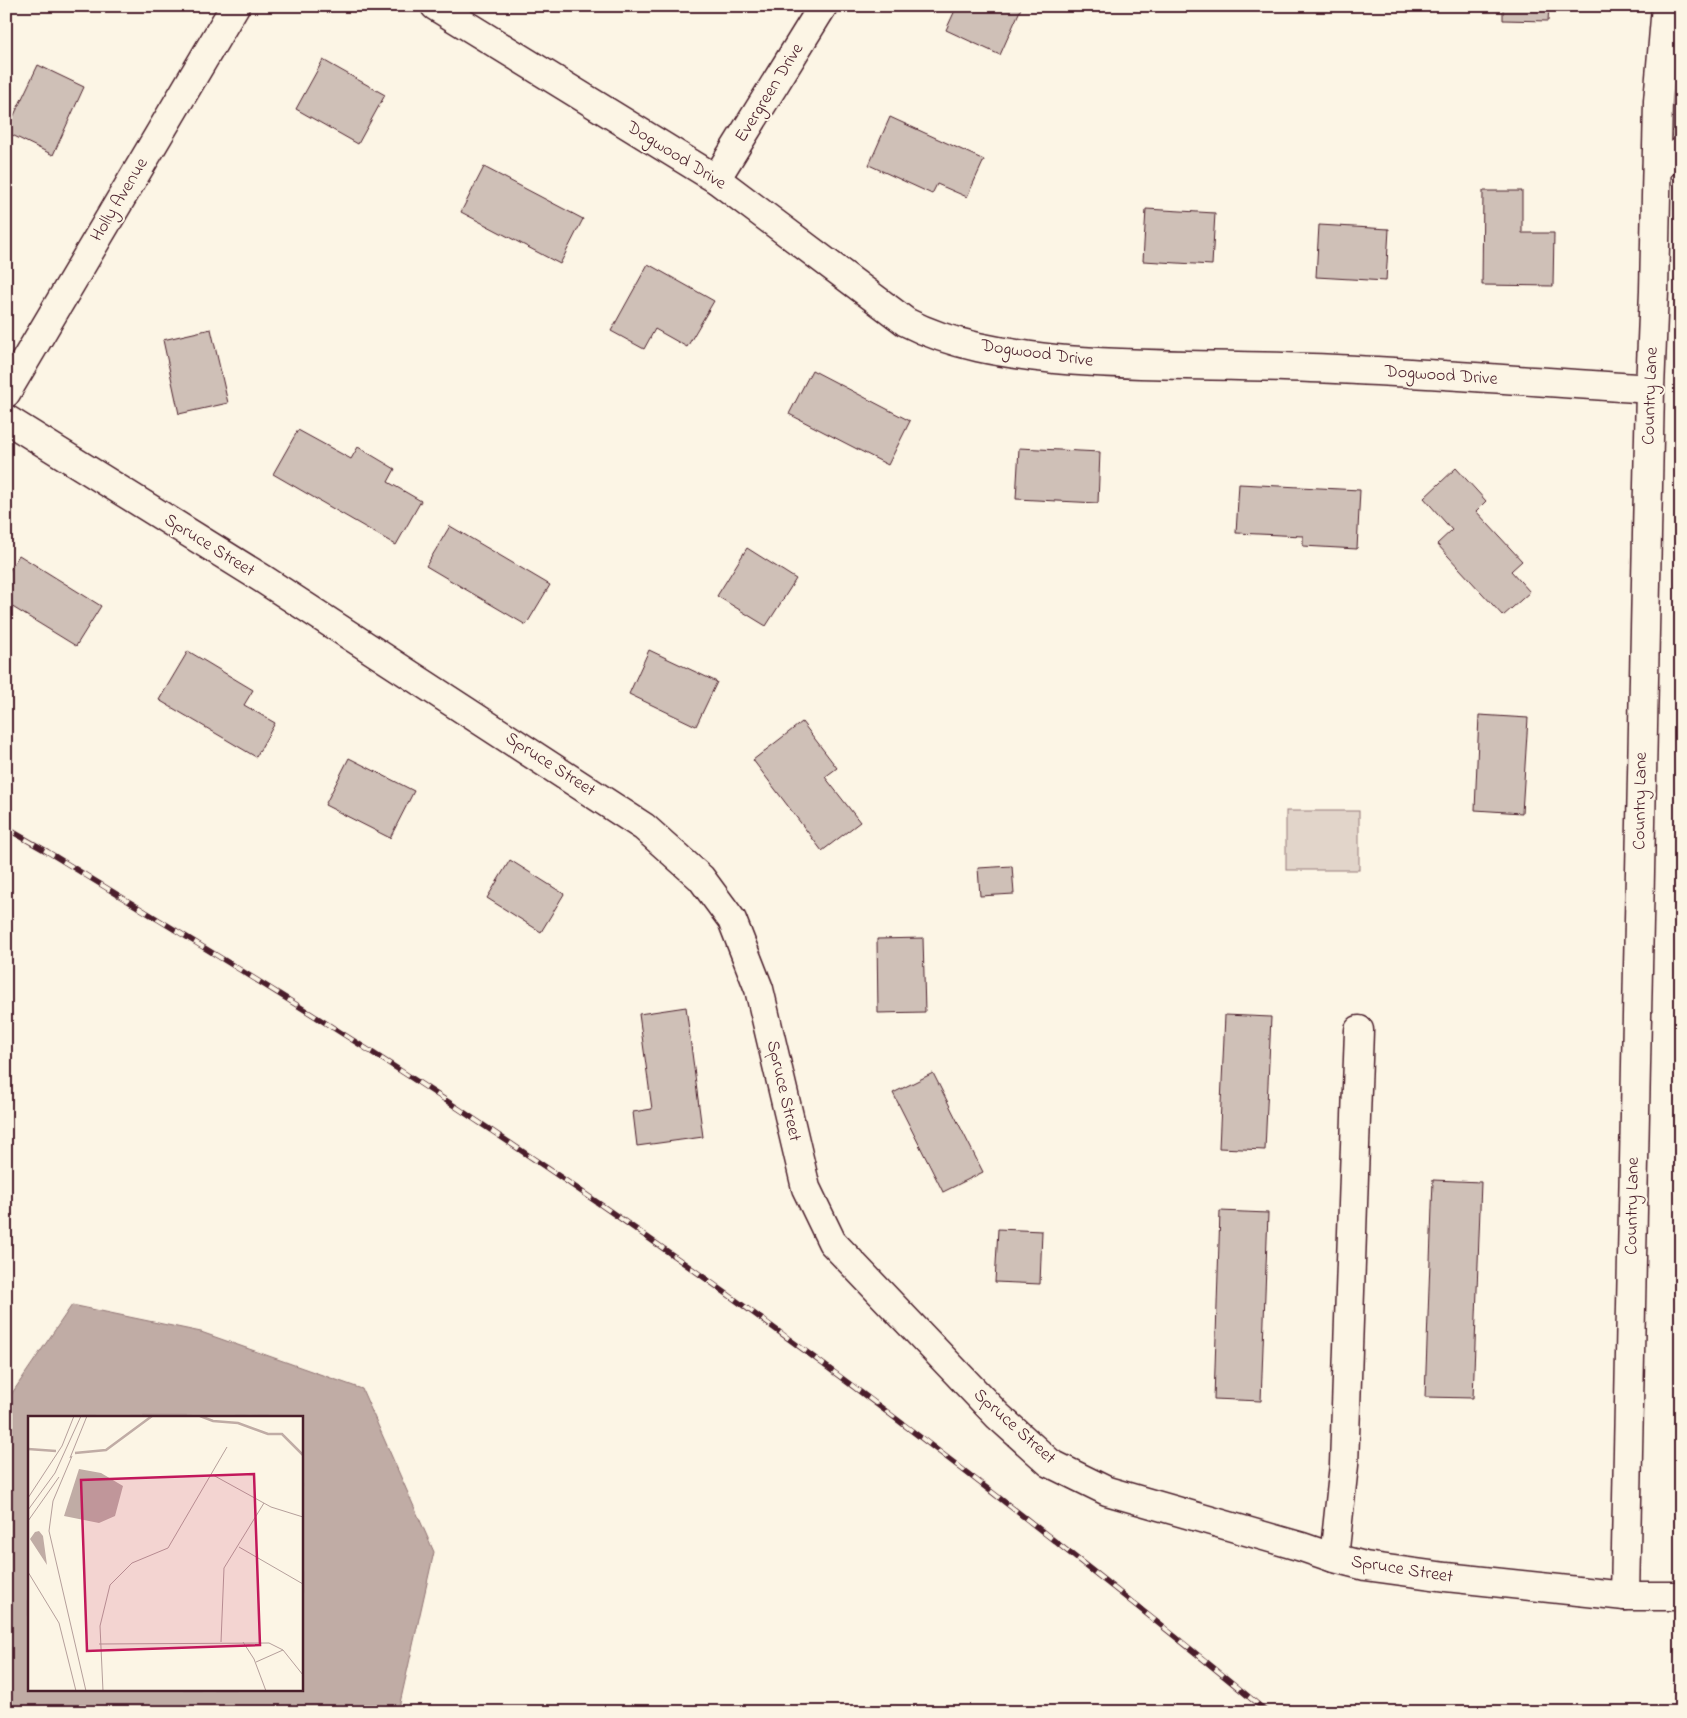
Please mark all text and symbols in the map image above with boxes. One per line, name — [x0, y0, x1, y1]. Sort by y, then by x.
street label: Evergreen Drive — [729, 37, 812, 148]
street label: Dogwood Drive — [620, 114, 732, 198]
street label: Holly Avenue — [85, 152, 156, 247]
street label: Dogwood Drive — [978, 333, 1096, 376]
street label: Country Lane — [1636, 346, 1666, 445]
street label: Dogwood Drive — [1383, 359, 1499, 394]
street label: Spruce Street — [158, 508, 260, 584]
street label: Spruce Street — [500, 726, 600, 804]
street label: Country Lane — [1627, 751, 1655, 850]
street label: Spruce Street — [759, 1038, 807, 1144]
street label: Country Lane — [1619, 1156, 1647, 1255]
street label: Spruce Street — [967, 1383, 1061, 1471]
inset map — [28, 1416, 302, 1690]
street label: Spruce Street — [1349, 1549, 1455, 1591]

